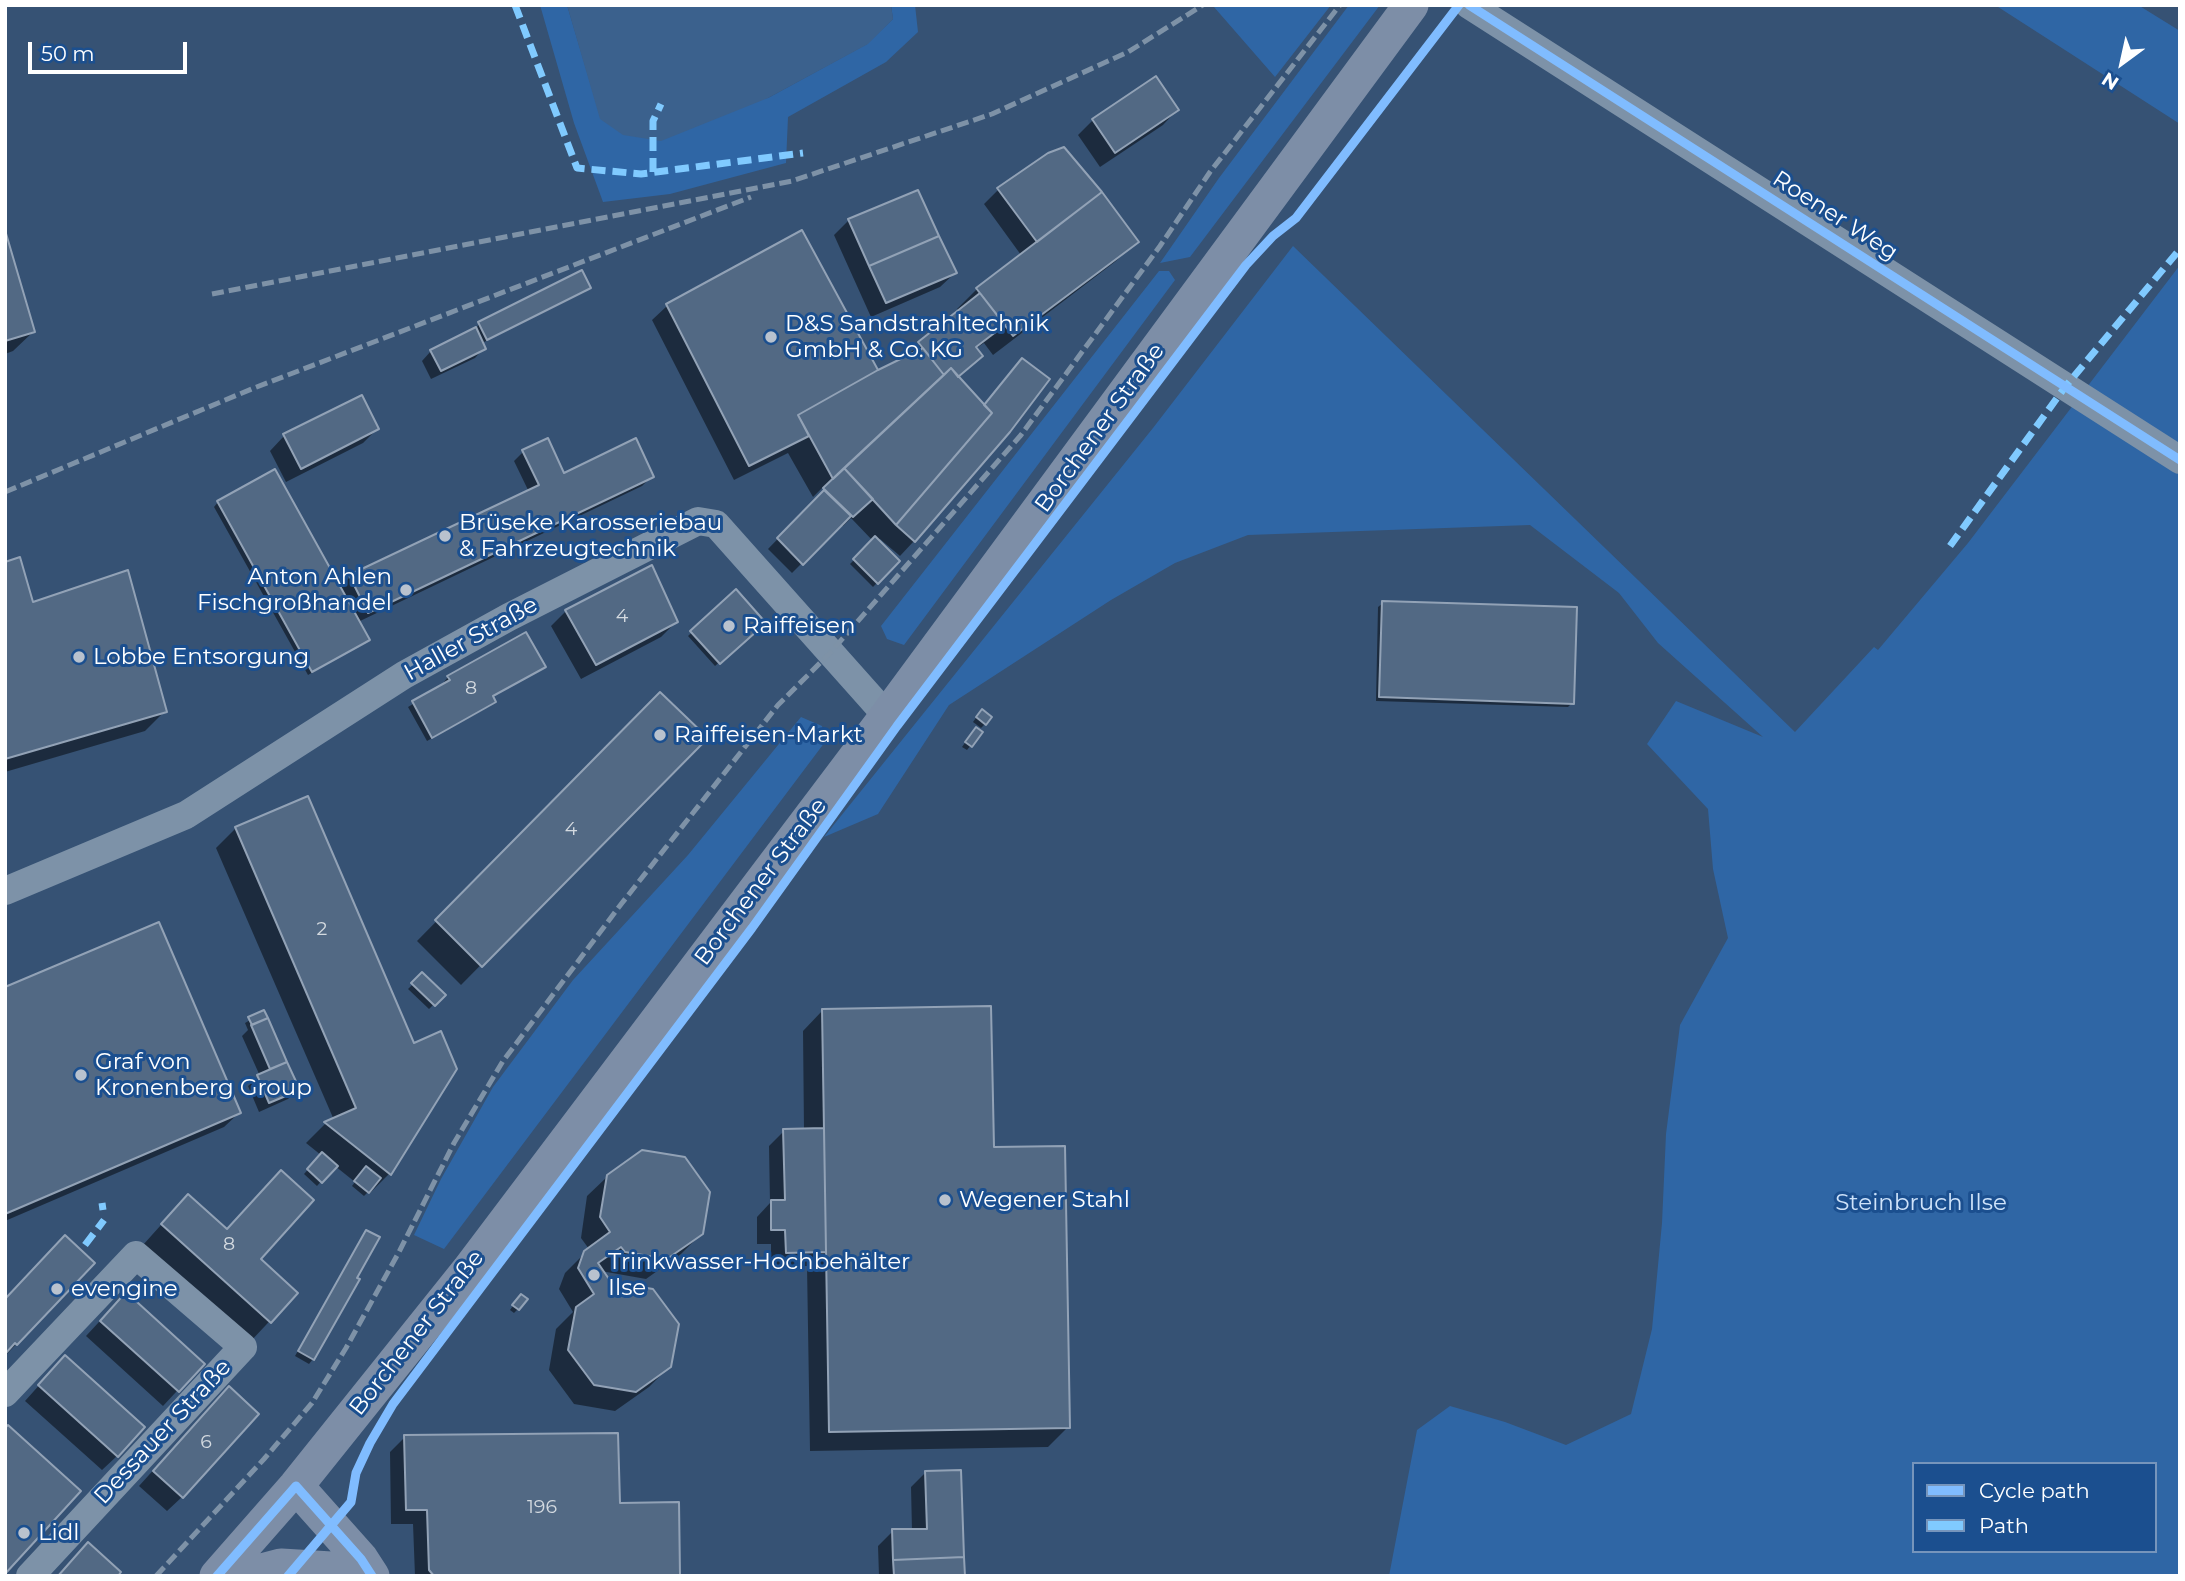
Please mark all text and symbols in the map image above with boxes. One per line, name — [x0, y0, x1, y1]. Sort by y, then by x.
scale bar — [32, 28, 191, 72]
north arrow — [2087, 28, 2157, 98]
text: 50 m — [41, 41, 95, 66]
text: N — [2098, 67, 2123, 95]
street label: Roener Weg — [1767, 165, 1903, 267]
place label: D&S Sandstrahltechnik GmbH & Co. KG — [785, 310, 1049, 364]
marker: D&S Sandstrahltechnik GmbH & Co. KG — [763, 329, 779, 345]
street label: Borchener Straße — [1029, 338, 1171, 518]
place label: Brüseke Karosseriebau & Fahrzeugtechnik — [459, 509, 722, 563]
marker: Brüseke Karosseriebau & Fahrzeugtechnik — [437, 528, 453, 544]
place label: Anton Ahlen Fischgroßhandel — [197, 563, 392, 617]
marker: Anton Ahlen Fischgroßhandel — [398, 582, 414, 598]
street label: Haller Straße — [399, 591, 543, 687]
house number: 4 — [616, 605, 628, 627]
place label: Raiffeisen — [743, 612, 855, 640]
marker: Raiffeisen — [721, 618, 737, 634]
place label: Lobbe Entsorgung — [93, 643, 309, 671]
marker: Lobbe Entsorgung — [71, 649, 87, 665]
house number: 8 — [465, 677, 477, 699]
place label: Raiffeisen-Markt — [674, 721, 863, 749]
marker: Raiffeisen-Markt — [652, 727, 668, 743]
street label: Borchener Straße — [689, 793, 833, 971]
house number: 4 — [565, 818, 577, 840]
house number: 2 — [317, 918, 327, 940]
place label: Graf von Kronenberg Group — [95, 1048, 312, 1102]
marker: Graf von Kronenberg Group — [73, 1067, 89, 1083]
place label: Wegener Stahl — [959, 1186, 1130, 1214]
park label: Steinbruch Ilse — [1835, 1189, 2007, 1217]
marker: Wegener Stahl — [937, 1192, 953, 1208]
house number: 8 — [223, 1233, 235, 1255]
street label: Borchener Straße — [344, 1245, 490, 1421]
place label: Trinkwasser-Hochbehälter Ilse — [608, 1248, 910, 1302]
marker: Trinkwasser-Hochbehälter Ilse — [586, 1267, 602, 1283]
place label: evengine — [71, 1275, 178, 1303]
marker: evengine — [49, 1281, 65, 1297]
street label: Dessauer Straße — [89, 1354, 237, 1510]
house number: 6 — [200, 1431, 212, 1453]
legend — [1912, 1462, 2157, 1553]
text: Cycle path — [1979, 1478, 2090, 1503]
house number: 196 — [527, 1496, 557, 1518]
text: Path — [1979, 1513, 2029, 1538]
place label: Lidl — [38, 1519, 80, 1547]
marker: Lidl — [16, 1525, 32, 1541]

